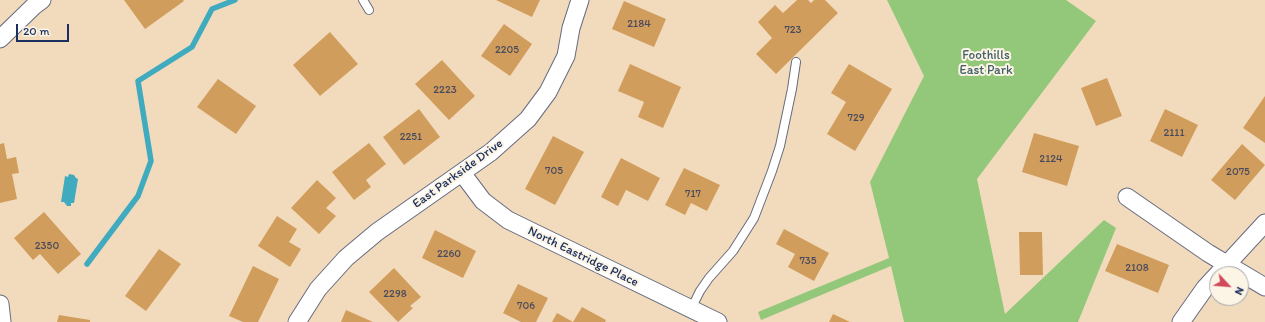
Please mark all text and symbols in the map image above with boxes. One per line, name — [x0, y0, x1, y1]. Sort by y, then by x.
scale bar — [18, 16, 71, 42]
house number: 2184 — [627, 17, 651, 31]
house number: 723 — [784, 23, 802, 37]
text: 20 m — [23, 24, 50, 38]
house number: 2205 — [495, 43, 519, 57]
park label: Foothills East Park — [959, 48, 1013, 79]
house number: 2223 — [433, 83, 457, 97]
house number: 729 — [848, 111, 864, 125]
house number: 2111 — [1163, 126, 1185, 140]
house number: 2251 — [400, 130, 422, 144]
street label: East Parkside Drive — [410, 136, 506, 212]
house number: 2124 — [1039, 152, 1063, 166]
house number: 705 — [545, 164, 563, 178]
house number: 2075 — [1226, 165, 1250, 179]
house number: 717 — [685, 187, 701, 201]
street label: North Eastridge Place — [525, 223, 641, 291]
house number: 2350 — [35, 239, 59, 253]
house number: 2260 — [437, 247, 461, 261]
house number: 735 — [799, 254, 817, 268]
house number: 2108 — [1125, 261, 1149, 275]
north arrow — [1209, 266, 1249, 306]
text: N — [1232, 285, 1247, 297]
house number: 2298 — [383, 287, 407, 301]
house number: 706 — [517, 299, 535, 313]

